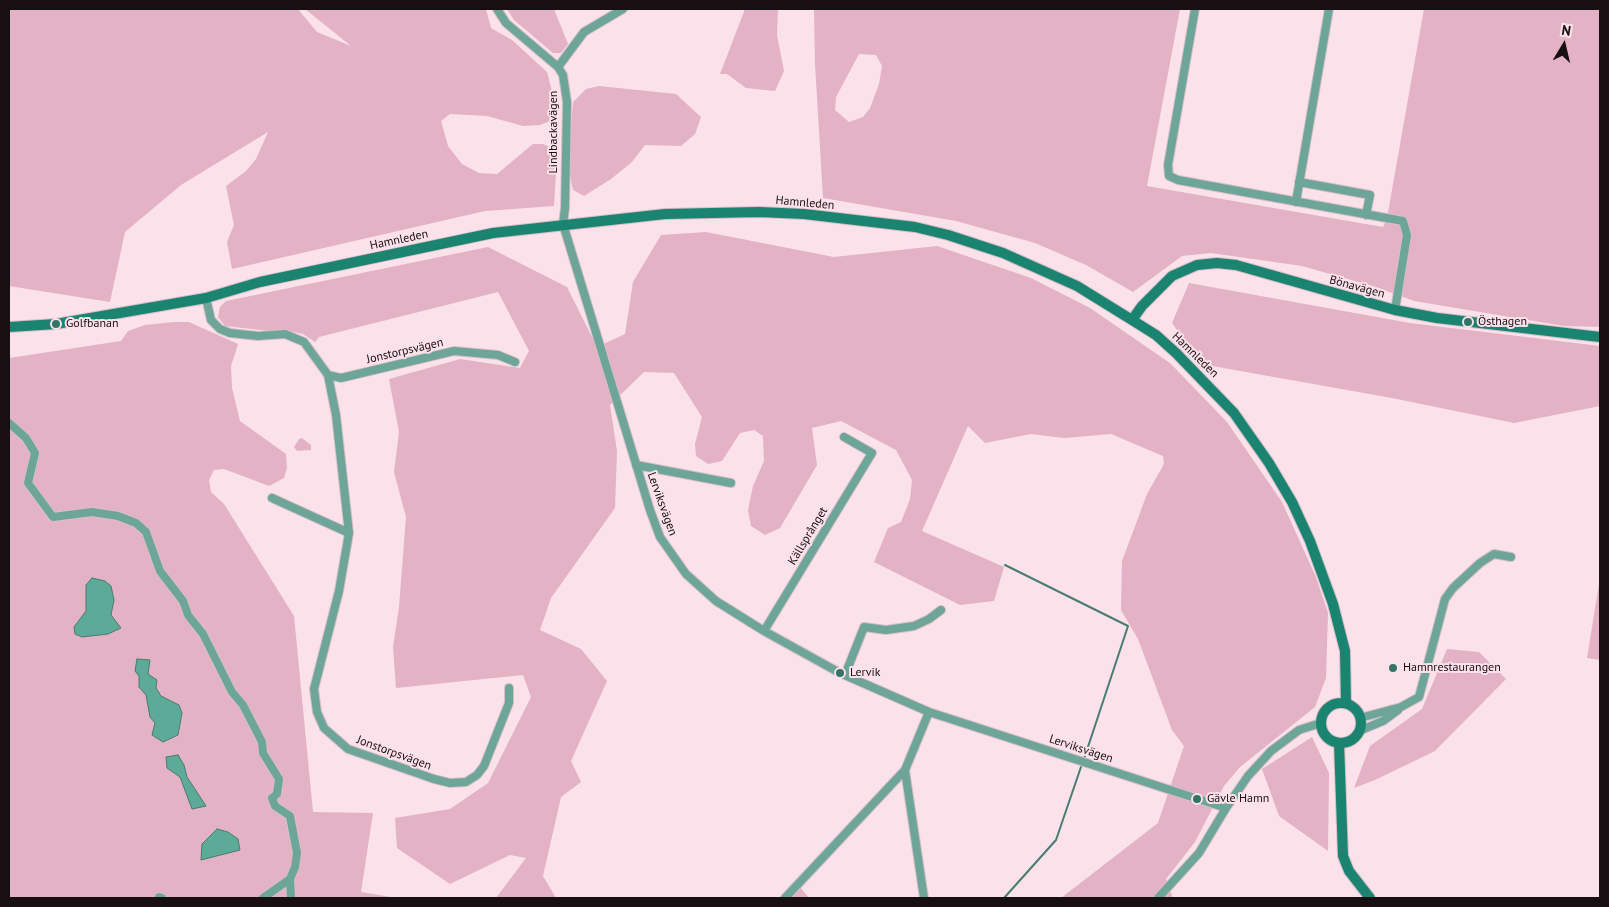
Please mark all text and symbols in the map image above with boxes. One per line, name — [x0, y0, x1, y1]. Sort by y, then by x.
north arrow — [1539, 20, 1589, 70]
text: N — [1560, 21, 1572, 40]
street label: Lindbackavägen — [547, 91, 561, 173]
street label: Hamnleden — [775, 193, 835, 213]
street label: Hamnleden — [369, 227, 429, 253]
street label: Bönavägen — [1328, 273, 1386, 301]
place label: Östhagen — [1478, 315, 1527, 329]
marker: Östhagen — [1462, 316, 1474, 328]
place label: Golfbanan — [66, 317, 119, 331]
marker: Golfbanan — [50, 318, 62, 330]
street label: Hamnleden — [1169, 329, 1221, 381]
street label: Jonstorpsvägen — [365, 335, 445, 367]
street label: Lerviksvägen — [644, 470, 680, 538]
street label: Källsprånget — [785, 504, 831, 568]
place label: Hamnrestaurangen — [1403, 661, 1501, 675]
marker: Hamnrestaurangen — [1387, 662, 1399, 674]
place label: Lervik — [850, 666, 880, 680]
marker: Lervik — [834, 667, 846, 679]
street label: Lerviksvägen — [1047, 732, 1115, 766]
street label: Jonstorpsvägen — [355, 733, 433, 773]
place label: Gävle Hamn — [1207, 792, 1269, 806]
marker: Gävle Hamn — [1191, 793, 1203, 805]

